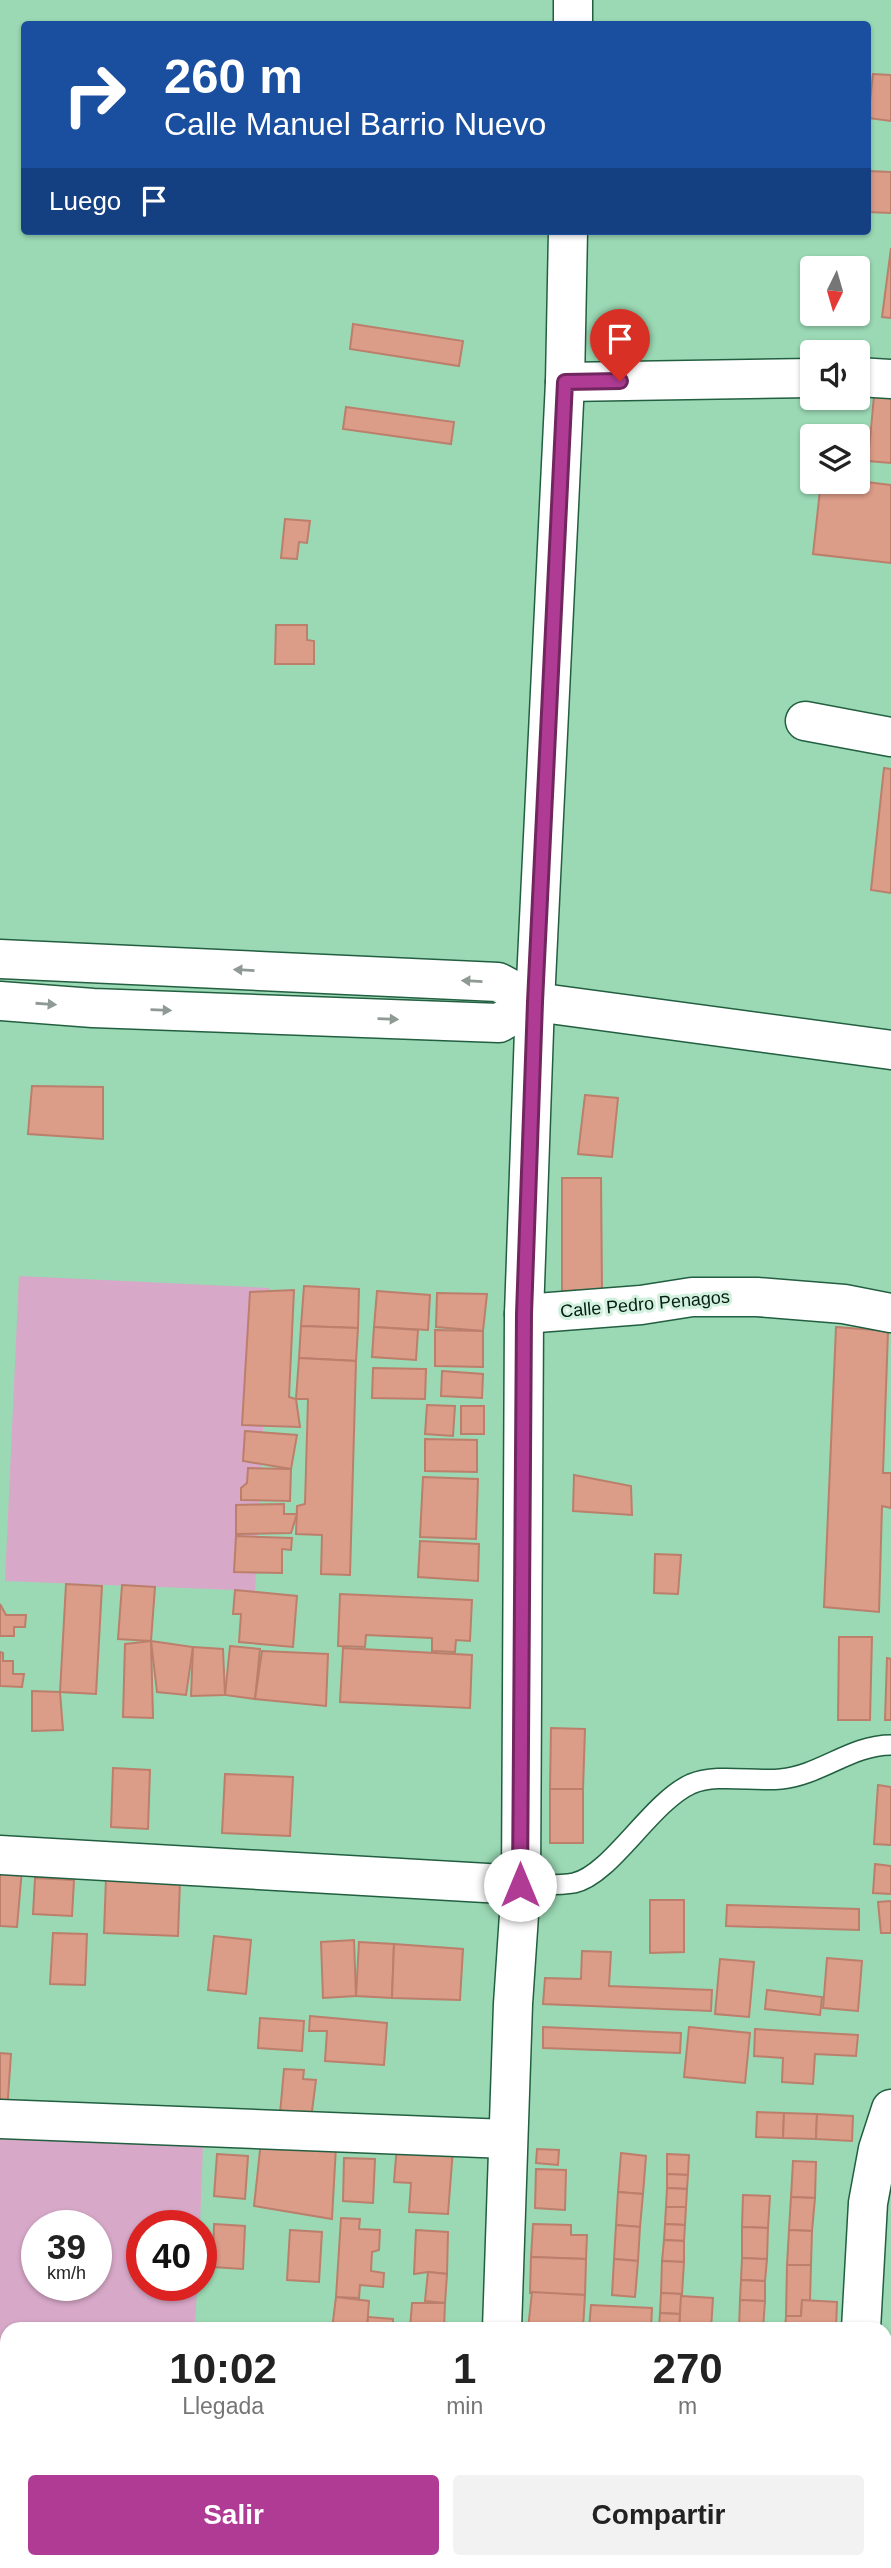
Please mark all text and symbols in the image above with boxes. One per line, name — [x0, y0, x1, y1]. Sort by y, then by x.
icon: right — [49, 49, 140, 140]
text: 260 m — [164, 49, 303, 103]
text: Calle Manuel Barrio Nuevo — [164, 106, 546, 142]
icon: arrive — [135, 182, 173, 220]
text: Luego — [49, 186, 121, 216]
north arrow — [800, 256, 870, 326]
map controls — [800, 256, 870, 494]
pin — [590, 309, 650, 381]
icon: arrive — [601, 320, 639, 358]
button: sound — [800, 340, 870, 410]
button: layers — [800, 424, 870, 494]
one-way arrow — [233, 965, 255, 976]
one-way arrow — [460, 975, 482, 986]
one-way arrow — [36, 999, 58, 1010]
one-way arrow — [150, 1005, 172, 1016]
one-way arrow — [377, 1013, 399, 1024]
street label: Calle Pedro Penagos — [559, 1287, 731, 1321]
position arrow — [483, 1848, 557, 1922]
speed limit sign: 40 — [126, 2210, 217, 2301]
text: 39 — [47, 2227, 86, 2266]
text: km/h — [47, 2263, 86, 2283]
text: 10:02 — [169, 2345, 277, 2392]
text: 1 — [453, 2345, 476, 2392]
text: 270 — [653, 2345, 723, 2392]
text: Llegada — [182, 2393, 264, 2419]
text: min — [446, 2393, 483, 2419]
text: m — [678, 2393, 697, 2419]
button: Salir — [28, 2475, 439, 2555]
button: Compartir — [453, 2475, 864, 2555]

